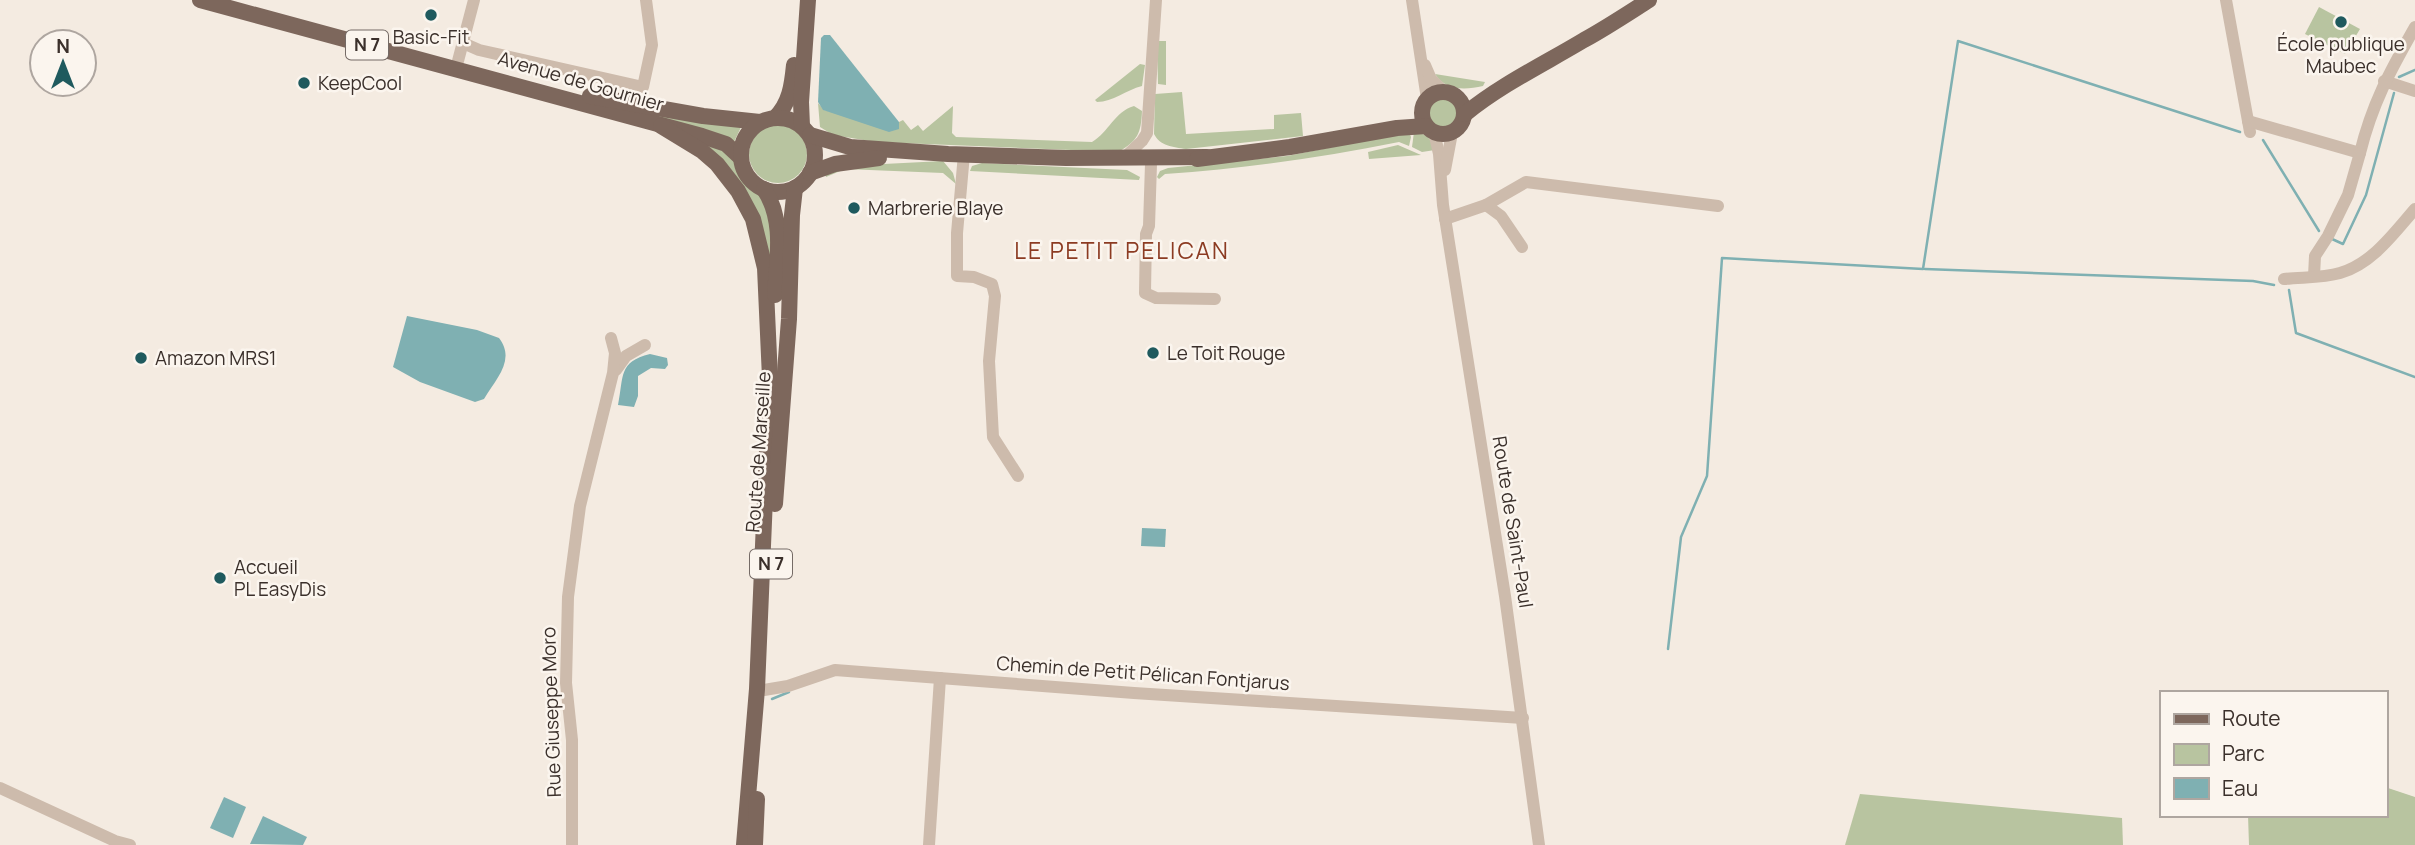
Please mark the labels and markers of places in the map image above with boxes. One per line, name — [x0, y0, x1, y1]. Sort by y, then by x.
marker: Basic-Fit — [423, 7, 439, 23]
marker: École publique Maubec — [2333, 14, 2349, 30]
place label: Basic-Fit — [393, 24, 469, 50]
place label: École publique Maubec — [2277, 31, 2405, 79]
place label: KeepCool — [318, 70, 402, 96]
marker: KeepCool — [296, 75, 312, 91]
place label: Marbrerie Blaye — [868, 195, 1003, 221]
marker: Marbrerie Blaye — [846, 200, 862, 216]
place label: Le Toit Rouge — [1167, 340, 1285, 366]
place label: Amazon MRS1 — [155, 345, 276, 371]
marker: Le Toit Rouge — [1145, 345, 1161, 361]
marker: Amazon MRS1 — [133, 350, 149, 366]
place label: Accueil PL EasyDis — [234, 554, 326, 602]
marker: Accueil PL EasyDis — [212, 570, 228, 586]

